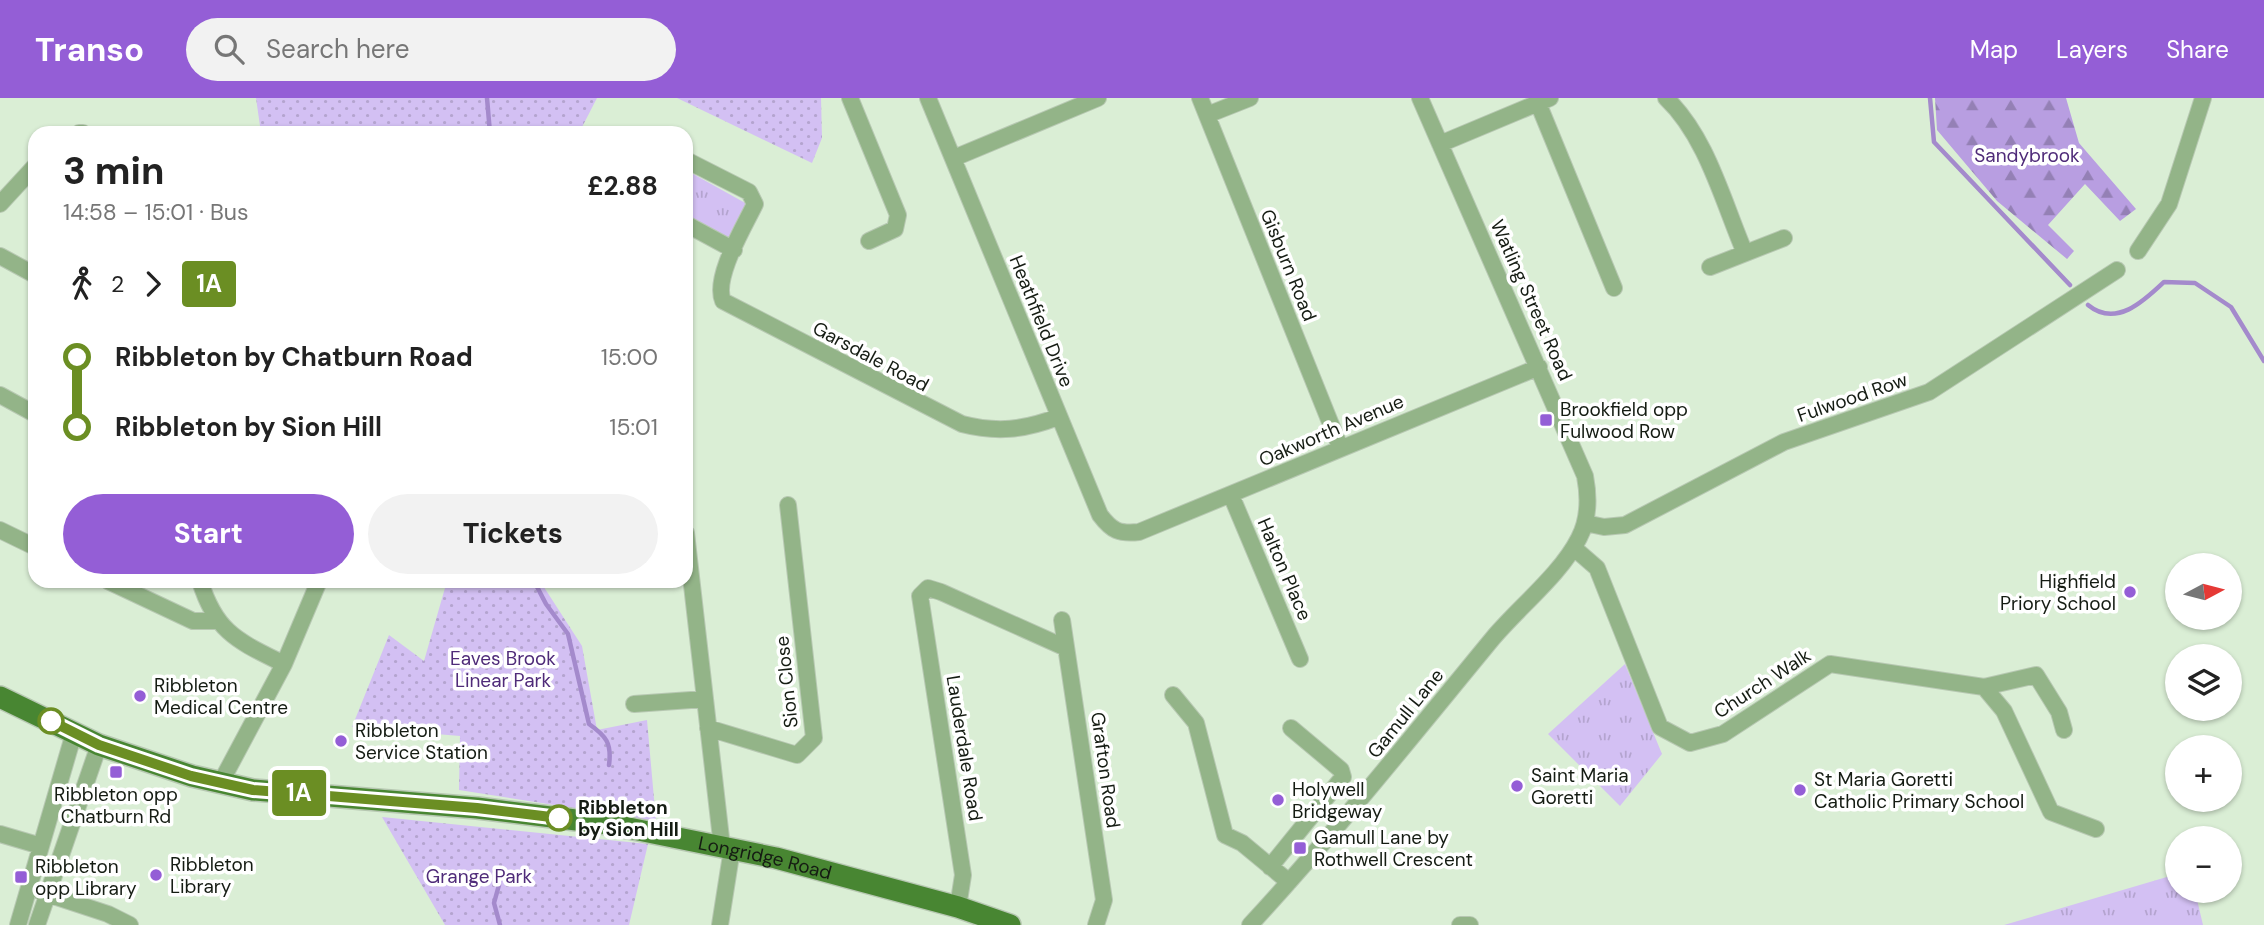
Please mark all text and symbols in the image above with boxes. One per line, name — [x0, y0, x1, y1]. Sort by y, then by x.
search box — [186, 18, 676, 81]
text: Transo — [35, 28, 144, 71]
icon: search — [210, 30, 248, 68]
text: Search here — [266, 32, 410, 66]
text: Map — [1970, 34, 2018, 65]
text: Layers — [2056, 34, 2128, 65]
text: Share — [2166, 34, 2229, 65]
park label: Sandybrook — [1974, 143, 2080, 168]
text: 3 min — [63, 146, 164, 196]
text: £2.88 — [587, 169, 658, 203]
text: 14:58 – 15:01 · Bus — [63, 197, 249, 227]
street label: Gisburn Road — [1255, 206, 1322, 325]
street label: Watling Street Road — [1485, 216, 1578, 385]
street label: Heathfield Drive — [1004, 252, 1079, 391]
icon: walk — [63, 265, 101, 303]
icon: forward — [134, 265, 172, 303]
text: 1A — [196, 268, 222, 299]
text: 2 — [111, 269, 124, 299]
street label: Garsdale Road — [808, 315, 933, 397]
text: Ribbleton by Chatburn Road — [115, 340, 473, 374]
text: 15:00 — [601, 342, 658, 372]
street label: Fulwood Row — [1794, 367, 1911, 428]
street label: Oakworth Avenue — [1255, 389, 1407, 472]
place label: Brookfield opp Fulwood Row — [1560, 397, 1688, 444]
text: Ribbleton by Sion Hill — [115, 410, 382, 444]
text: 15:01 — [609, 412, 658, 442]
marker: Brookfield opp Fulwood Row — [1538, 412, 1554, 428]
button: Start — [63, 494, 354, 574]
button: Tickets — [368, 494, 658, 574]
street label: Halton Place — [1252, 514, 1317, 624]
north arrow — [2165, 553, 2242, 630]
map controls — [2165, 553, 2242, 903]
place label: Highfield Priory School — [2000, 569, 2116, 616]
marker: Highfield Priory School — [2122, 584, 2138, 600]
street label: Sion Close — [769, 635, 804, 729]
street label: Church Walk — [1709, 643, 1816, 724]
button: layers — [2165, 644, 2242, 721]
park label: Eaves Brook Linear Park — [450, 646, 556, 693]
street label: Gamull Lane — [1362, 663, 1449, 763]
place label: Ribbleton Medical Centre — [154, 673, 288, 720]
street label: Lauderdale Road — [941, 673, 988, 823]
marker: Ribbleton Medical Centre — [132, 688, 148, 704]
unlabelled marker — [38, 708, 64, 734]
street label: Grafton Road — [1085, 710, 1126, 830]
place label: Ribbleton Service Station — [355, 718, 488, 765]
marker: Ribbleton Service Station — [333, 733, 349, 749]
button: + — [2165, 735, 2242, 812]
place label: Saint Maria Goretti — [1531, 763, 1629, 810]
marker: Ribbleton opp Chatburn Rd — [108, 764, 124, 780]
place label: St Maria Goretti Catholic Primary School — [1814, 767, 2024, 814]
line badge: 1A — [268, 770, 330, 816]
text: 1A — [286, 777, 312, 808]
place label: Holywell Bridgeway — [1292, 777, 1383, 824]
marker: Saint Maria Goretti — [1509, 778, 1525, 794]
place label: Ribbleton opp Chatburn Rd — [54, 782, 178, 829]
marker: St Maria Goretti Catholic Primary School — [1792, 782, 1808, 798]
marker: Holywell Bridgeway — [1270, 792, 1286, 808]
place label: Ribbleton by Sion Hill — [578, 795, 679, 842]
marker: Ribbleton by Sion Hill — [546, 805, 572, 831]
place label: Gamull Lane by Rothwell Crescent — [1314, 825, 1473, 872]
button: − — [2165, 826, 2242, 903]
street label: Longridge Road — [696, 831, 835, 885]
marker: Gamull Lane by Rothwell Crescent — [1292, 840, 1308, 856]
place label: Ribbleton Library — [170, 852, 254, 899]
place label: Ribbleton opp Library — [35, 854, 137, 901]
park label: Grange Park — [426, 864, 533, 889]
marker: Ribbleton Library — [148, 867, 164, 883]
marker: Ribbleton opp Library — [13, 869, 29, 885]

